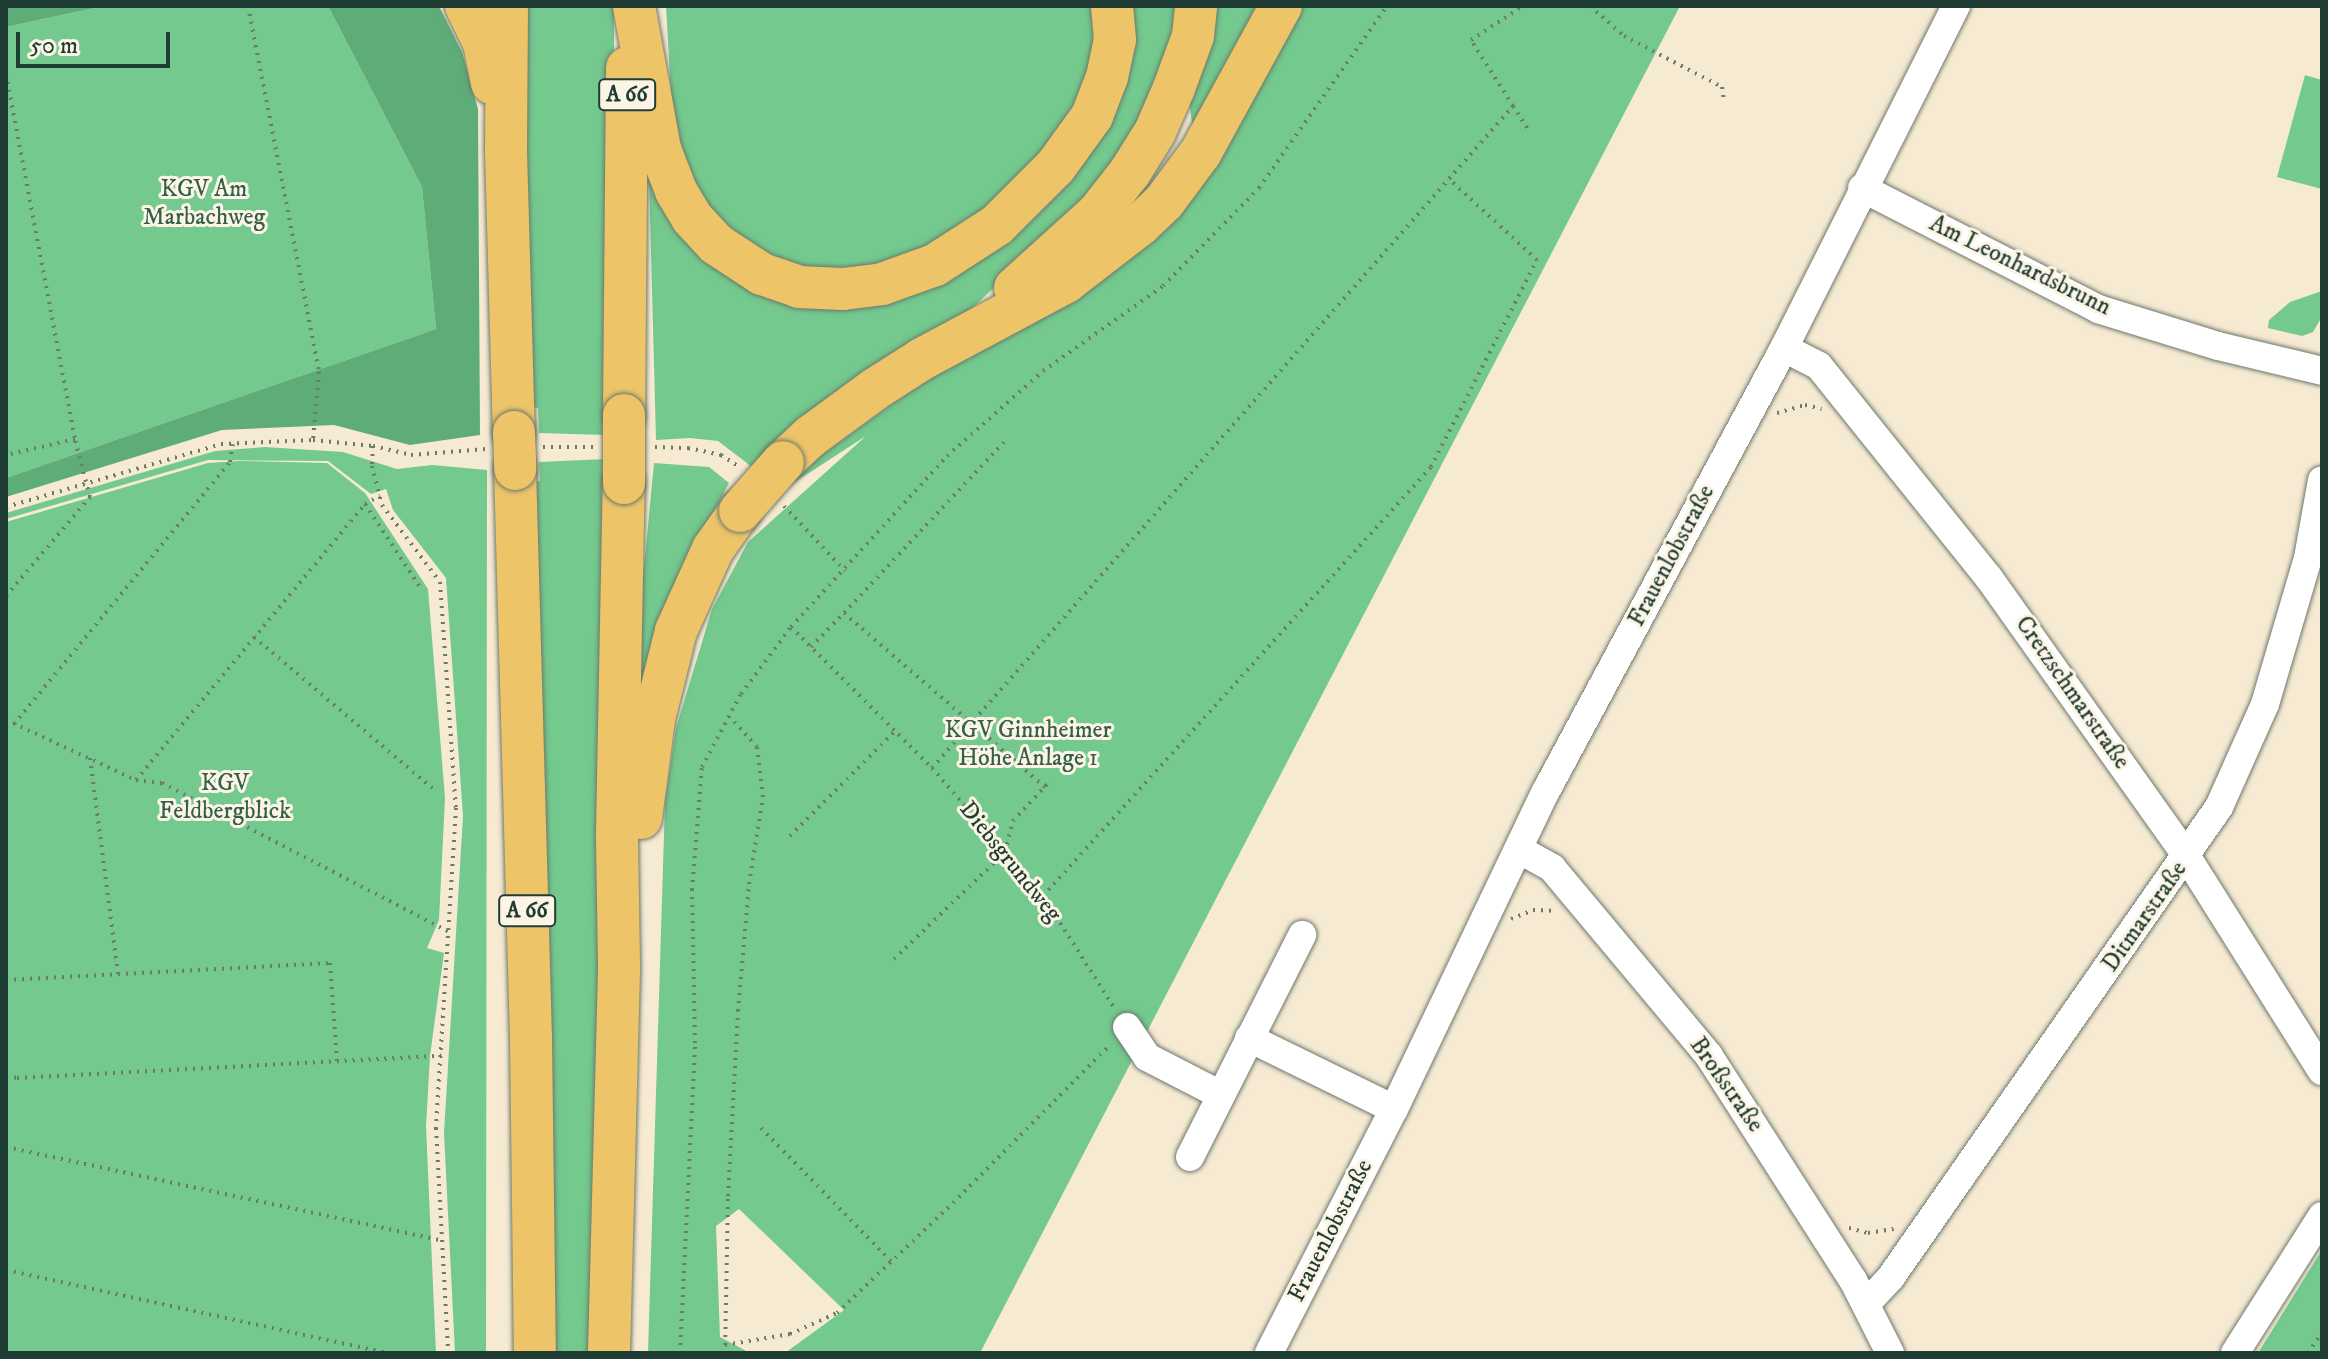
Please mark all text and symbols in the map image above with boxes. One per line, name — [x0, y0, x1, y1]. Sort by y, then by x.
scale bar — [20, 16, 174, 66]
text: 50 m — [30, 31, 78, 61]
road number: A 66 — [597, 77, 657, 113]
park label: KGV Am Marbachweg — [143, 176, 265, 232]
street label: Am Leonhardsbrunn — [1925, 210, 2115, 322]
street label: Frauenlobstraße — [1623, 480, 1721, 632]
street label: Cretzschmarstraße — [2009, 611, 2135, 775]
park label: KGV Ginnheimer Höhe Anlage 1 — [945, 717, 1111, 773]
park label: KGV Feldbergblick — [159, 770, 291, 826]
street label: Diebsgrundweg — [953, 796, 1067, 928]
street label: Ditmarstraße — [2096, 856, 2194, 978]
road number: A 66 — [497, 893, 557, 929]
street label: Broßstraße — [1683, 1032, 1769, 1138]
street label: Frauenlobstraße — [1283, 1155, 1379, 1307]

